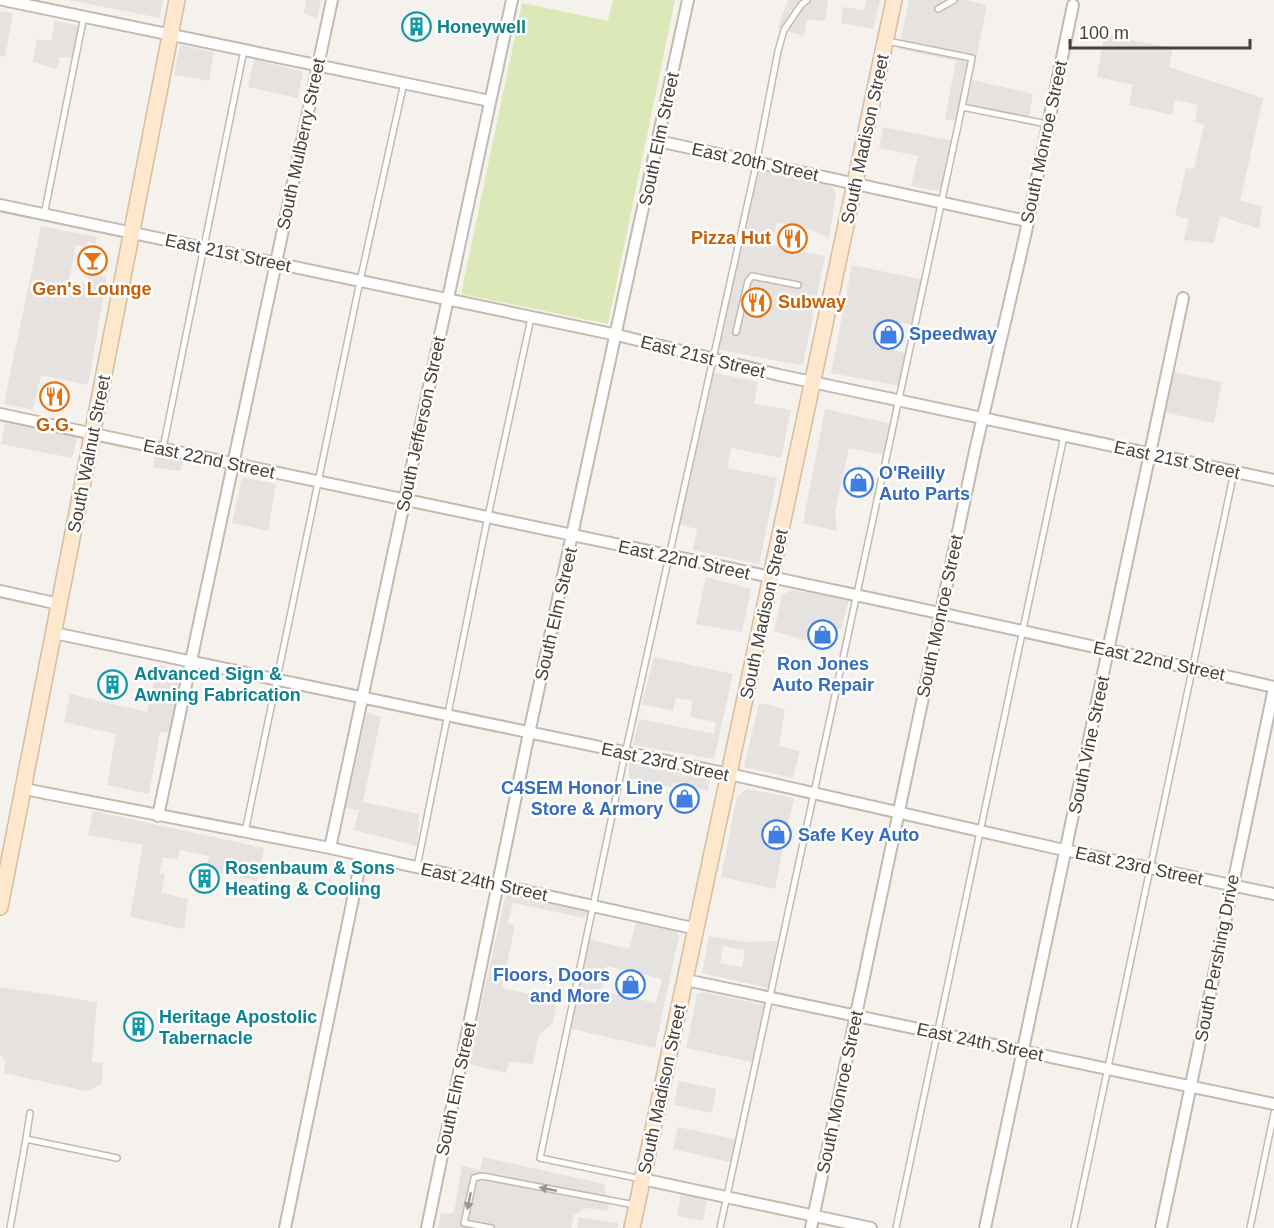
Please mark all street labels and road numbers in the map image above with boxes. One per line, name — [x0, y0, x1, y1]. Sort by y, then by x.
street label: South Madison Street — [837, 52, 893, 226]
street label: South Mulberry Street — [273, 56, 329, 232]
street label: South Monroe Street — [1017, 59, 1071, 225]
street label: South Elm Street — [635, 70, 683, 208]
street label: East 20th Street — [690, 139, 820, 185]
street label: East 21st Street — [163, 230, 293, 276]
street label: East 21st Street — [638, 332, 768, 382]
street label: South Jefferson Street — [393, 334, 449, 514]
street label: South Walnut Street — [64, 373, 114, 535]
street label: East 22nd Street — [141, 435, 277, 483]
street label: East 21st Street — [1112, 437, 1242, 483]
street label: South Madison Street — [736, 527, 792, 701]
street label: South Monroe Street — [913, 533, 967, 699]
street label: East 22nd Street — [616, 536, 752, 584]
street label: South Elm Street — [531, 545, 581, 683]
street label: East 22nd Street — [1091, 637, 1227, 685]
street label: South Vine Street — [1065, 674, 1113, 816]
street label: East 23rd Street — [599, 739, 731, 785]
street label: East 23rd Street — [1073, 843, 1205, 889]
street label: East 24th Street — [419, 859, 549, 905]
street label: South Pershing Drive — [1191, 873, 1243, 1043]
street label: South Madison Street — [634, 1002, 690, 1176]
street label: South Monroe Street — [813, 1009, 867, 1175]
street label: East 24th Street — [915, 1019, 1045, 1065]
street label: South Elm Street — [432, 1020, 480, 1158]

